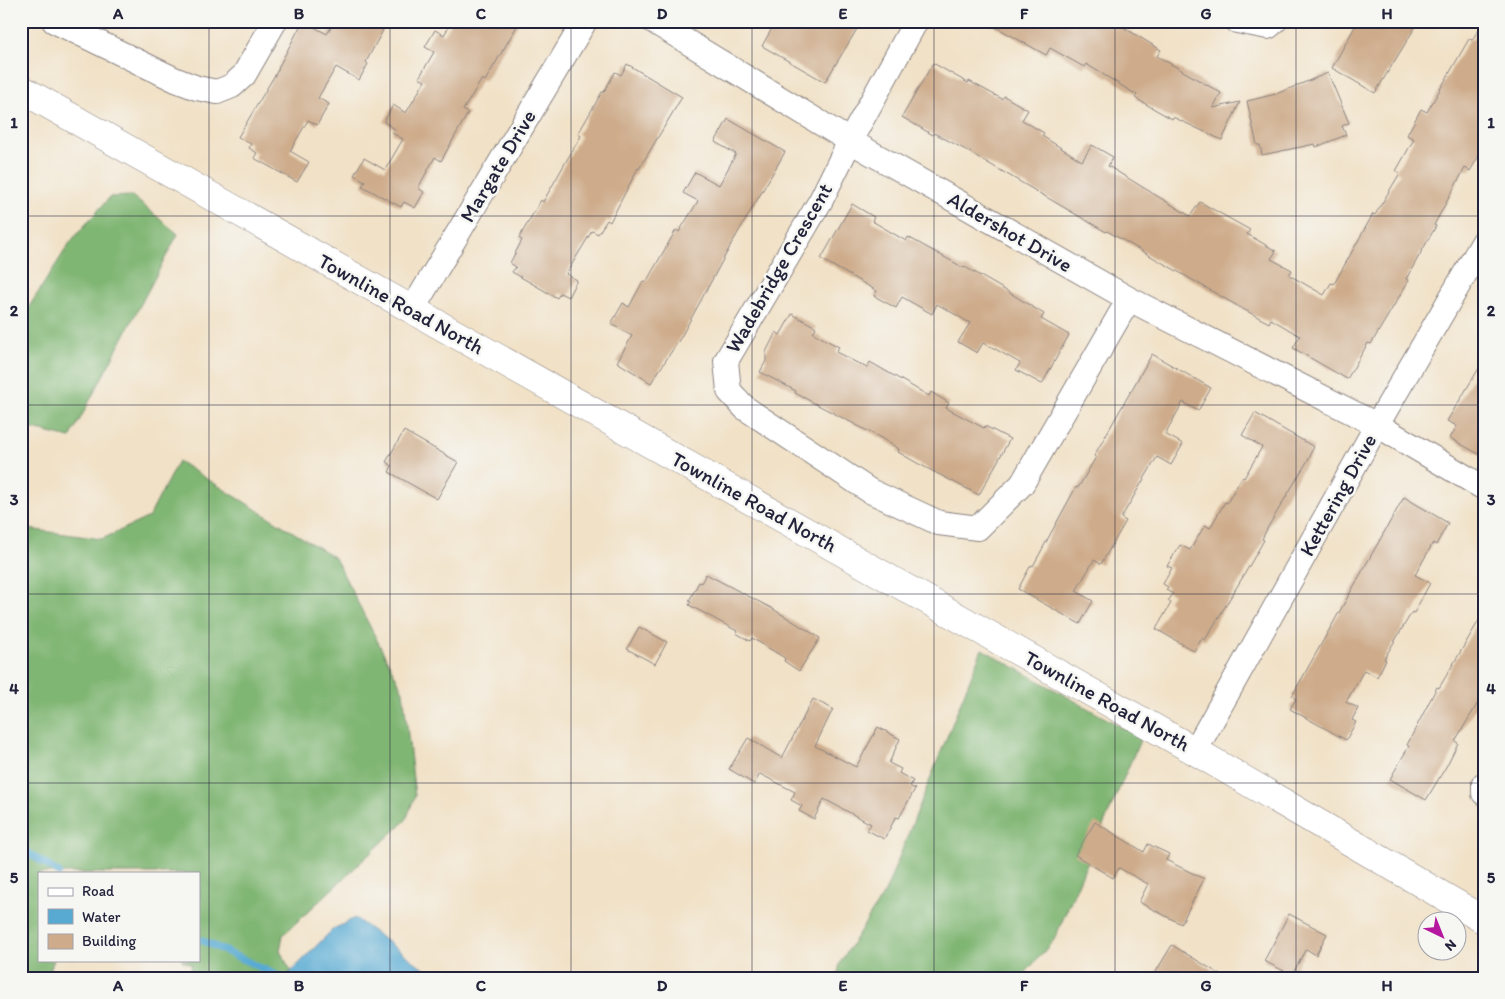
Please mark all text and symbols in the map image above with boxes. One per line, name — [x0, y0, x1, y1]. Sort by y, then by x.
text: A — [112, 4, 124, 23]
text: B — [294, 4, 305, 23]
text: C — [476, 4, 487, 23]
text: D — [657, 4, 668, 23]
text: E — [839, 4, 848, 23]
text: F — [1020, 4, 1029, 23]
text: G — [1200, 4, 1212, 23]
text: H — [1381, 4, 1393, 23]
street label: Margate Drive — [454, 105, 541, 227]
text: 1 — [10, 113, 18, 132]
text: 1 — [1487, 113, 1495, 132]
street label: Wadebridge Crescent — [720, 178, 837, 357]
street label: Aldershot Drive — [944, 186, 1077, 277]
street label: Townline Road North — [314, 248, 489, 360]
text: 2 — [10, 301, 19, 320]
text: 2 — [1487, 301, 1496, 320]
street label: Kettering Drive — [1294, 429, 1381, 560]
street label: Townline Road North — [667, 446, 842, 558]
text: 3 — [10, 490, 19, 509]
text: 3 — [1487, 490, 1496, 509]
street label: Townline Road North — [1020, 645, 1195, 757]
text: 4 — [9, 679, 19, 698]
text: 4 — [1486, 679, 1496, 698]
text: 5 — [10, 868, 19, 887]
text: 5 — [1487, 868, 1496, 887]
legend — [38, 872, 200, 962]
text: Road — [82, 882, 115, 900]
text: Water — [82, 908, 121, 926]
north arrow — [1418, 912, 1468, 962]
text: Building — [82, 932, 136, 950]
text: N — [1441, 936, 1460, 955]
text: A — [112, 976, 124, 995]
text: B — [294, 976, 305, 995]
text: C — [476, 976, 487, 995]
text: D — [657, 976, 668, 995]
text: E — [839, 976, 848, 995]
text: F — [1020, 976, 1029, 995]
text: G — [1200, 976, 1212, 995]
text: H — [1381, 976, 1393, 995]

